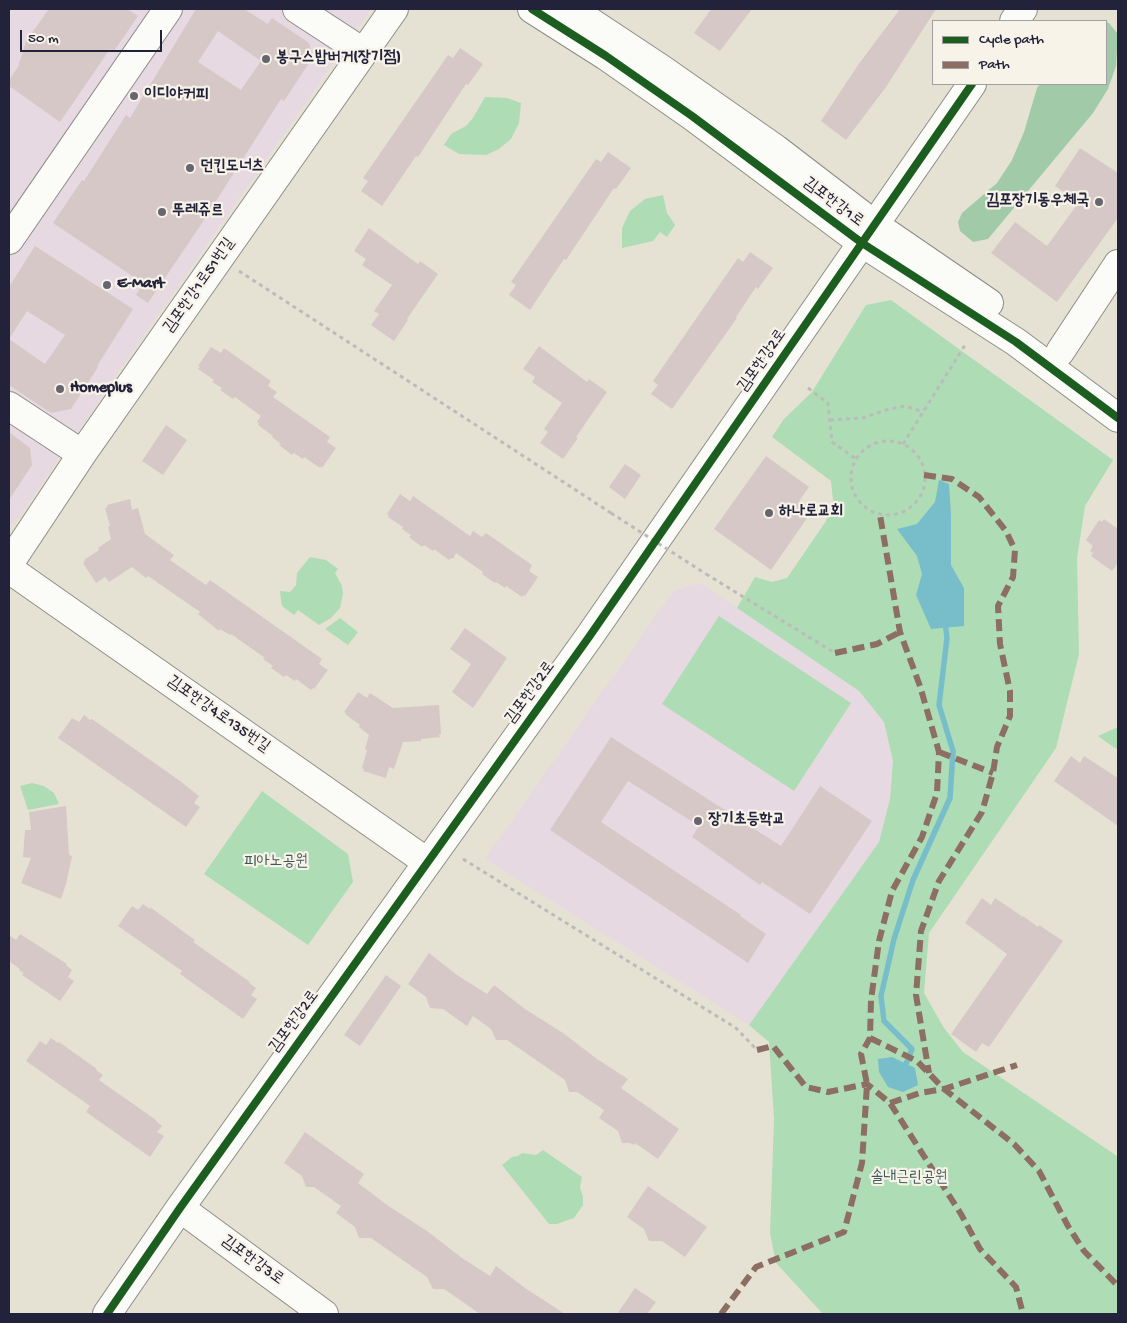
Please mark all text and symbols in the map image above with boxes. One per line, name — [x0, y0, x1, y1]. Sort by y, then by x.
scale bar — [22, 20, 165, 52]
legend — [932, 20, 1107, 85]
text: 50 m — [28, 30, 59, 48]
text: Cycle path — [979, 31, 1044, 49]
place label: 봉구스밥버거(장기점) — [276, 49, 401, 69]
marker: 봉구스밥버거(장기점) — [260, 53, 272, 65]
text: Path — [979, 56, 1010, 74]
place label: 이디야커피 — [144, 86, 208, 106]
marker: 이디야커피 — [128, 90, 140, 102]
place label: 던킨도너츠 — [200, 158, 264, 178]
marker: 던킨도너츠 — [184, 162, 196, 174]
street label: 김포한강1로 — [799, 174, 867, 232]
place label: 김포장기동우체국 — [986, 192, 1089, 212]
marker: 김포장기동우체국 — [1093, 196, 1105, 208]
place label: 뚜레쥬르 — [172, 202, 224, 222]
marker: 뚜레쥬르 — [156, 206, 168, 218]
street label: 김포한강1로51번길 — [160, 235, 240, 337]
place label: E-Mart — [117, 275, 164, 295]
marker: E-Mart — [101, 279, 113, 291]
street label: 김포한강2로 — [734, 326, 792, 396]
place label: Homeplus — [70, 379, 132, 399]
marker: Homeplus — [54, 383, 66, 395]
place label: 하나로교회 — [779, 503, 843, 523]
marker: 하나로교회 — [763, 507, 775, 519]
street label: 김포한강2로 — [502, 658, 560, 728]
street label: 김포한강4로135번길 — [163, 672, 273, 758]
place label: 장기초등학교 — [708, 811, 785, 831]
marker: 장기초등학교 — [692, 815, 704, 827]
park label: 피아노공원 — [244, 853, 308, 873]
street label: 김포한강2로 — [266, 987, 324, 1057]
park label: 솔내근린공원 — [870, 1169, 948, 1189]
street label: 김포한강3로 — [217, 1232, 287, 1290]

